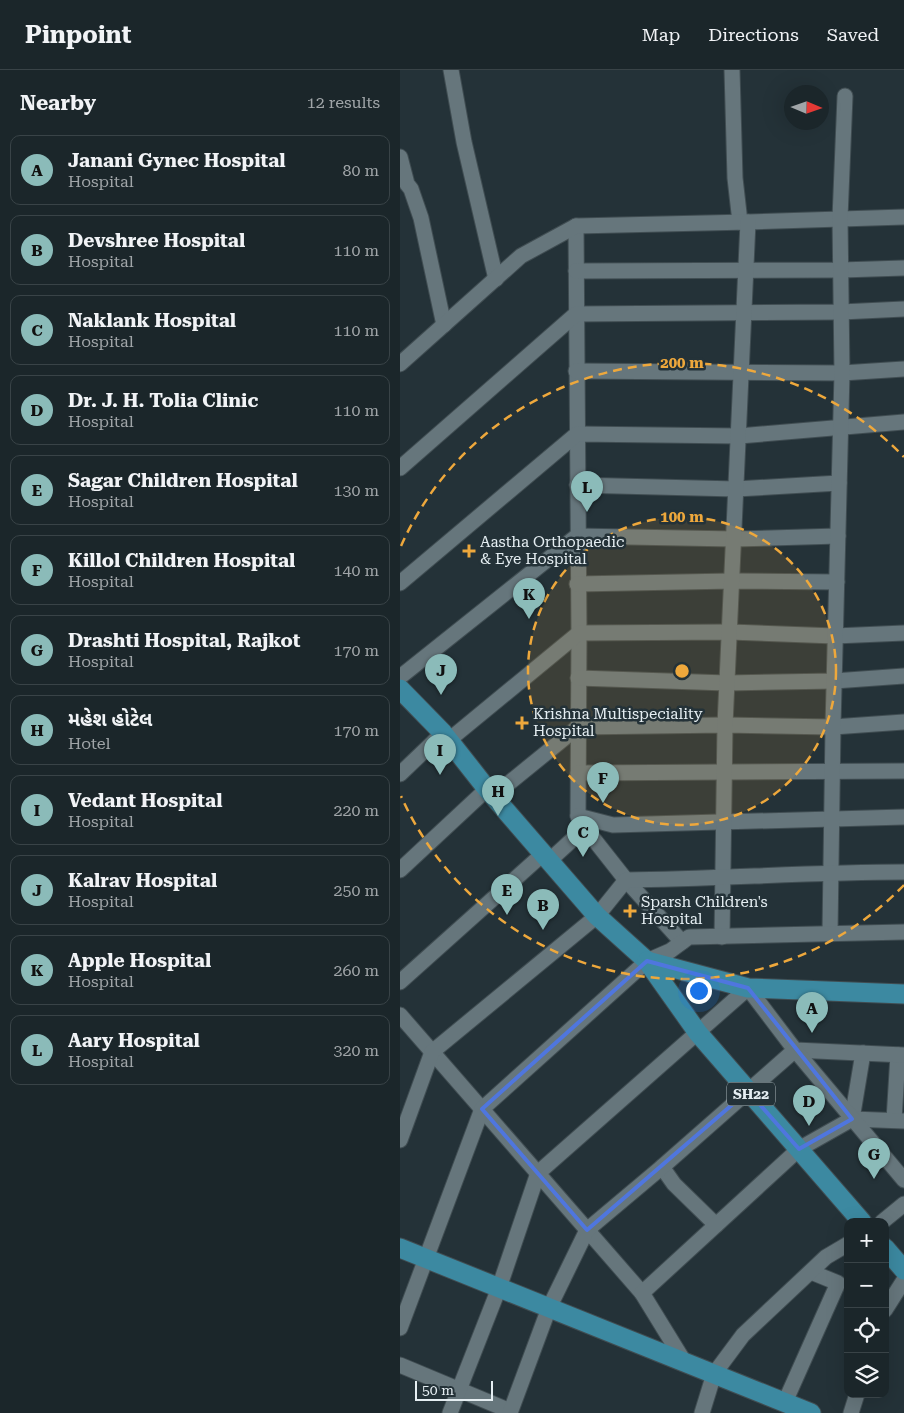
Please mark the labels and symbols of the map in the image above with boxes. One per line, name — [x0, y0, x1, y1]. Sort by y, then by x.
north arrow — [784, 85, 829, 130]
text: 200 m — [660, 354, 704, 372]
pin: L — [571, 471, 603, 512]
text: 100 m — [660, 508, 704, 526]
place label: Aastha Orthopaedic & Eye Hospital — [480, 533, 624, 568]
marker: Aastha Orthopaedic & Eye Hospital — [462, 544, 476, 558]
pin: K — [513, 578, 545, 619]
pin: J — [425, 654, 457, 695]
centre of rings — [673, 662, 691, 680]
place label: Krishna Multispeciality Hospital — [533, 705, 703, 740]
marker: Krishna Multispeciality Hospital — [515, 716, 529, 730]
pin: I — [424, 734, 456, 775]
pin: F — [587, 762, 619, 803]
pin: H — [482, 775, 514, 816]
pin: C — [567, 816, 599, 857]
pin: E — [491, 874, 523, 915]
pin: B — [527, 889, 559, 930]
place label: Sparsh Children's Hospital — [641, 893, 768, 928]
marker: Sparsh Children's Hospital — [623, 904, 637, 918]
your location — [686, 978, 712, 1004]
pin: A — [796, 992, 828, 1033]
road number: SH22 — [727, 1082, 775, 1106]
pin: D — [793, 1085, 825, 1126]
pin: G — [858, 1138, 890, 1179]
scale bar — [415, 1378, 492, 1401]

